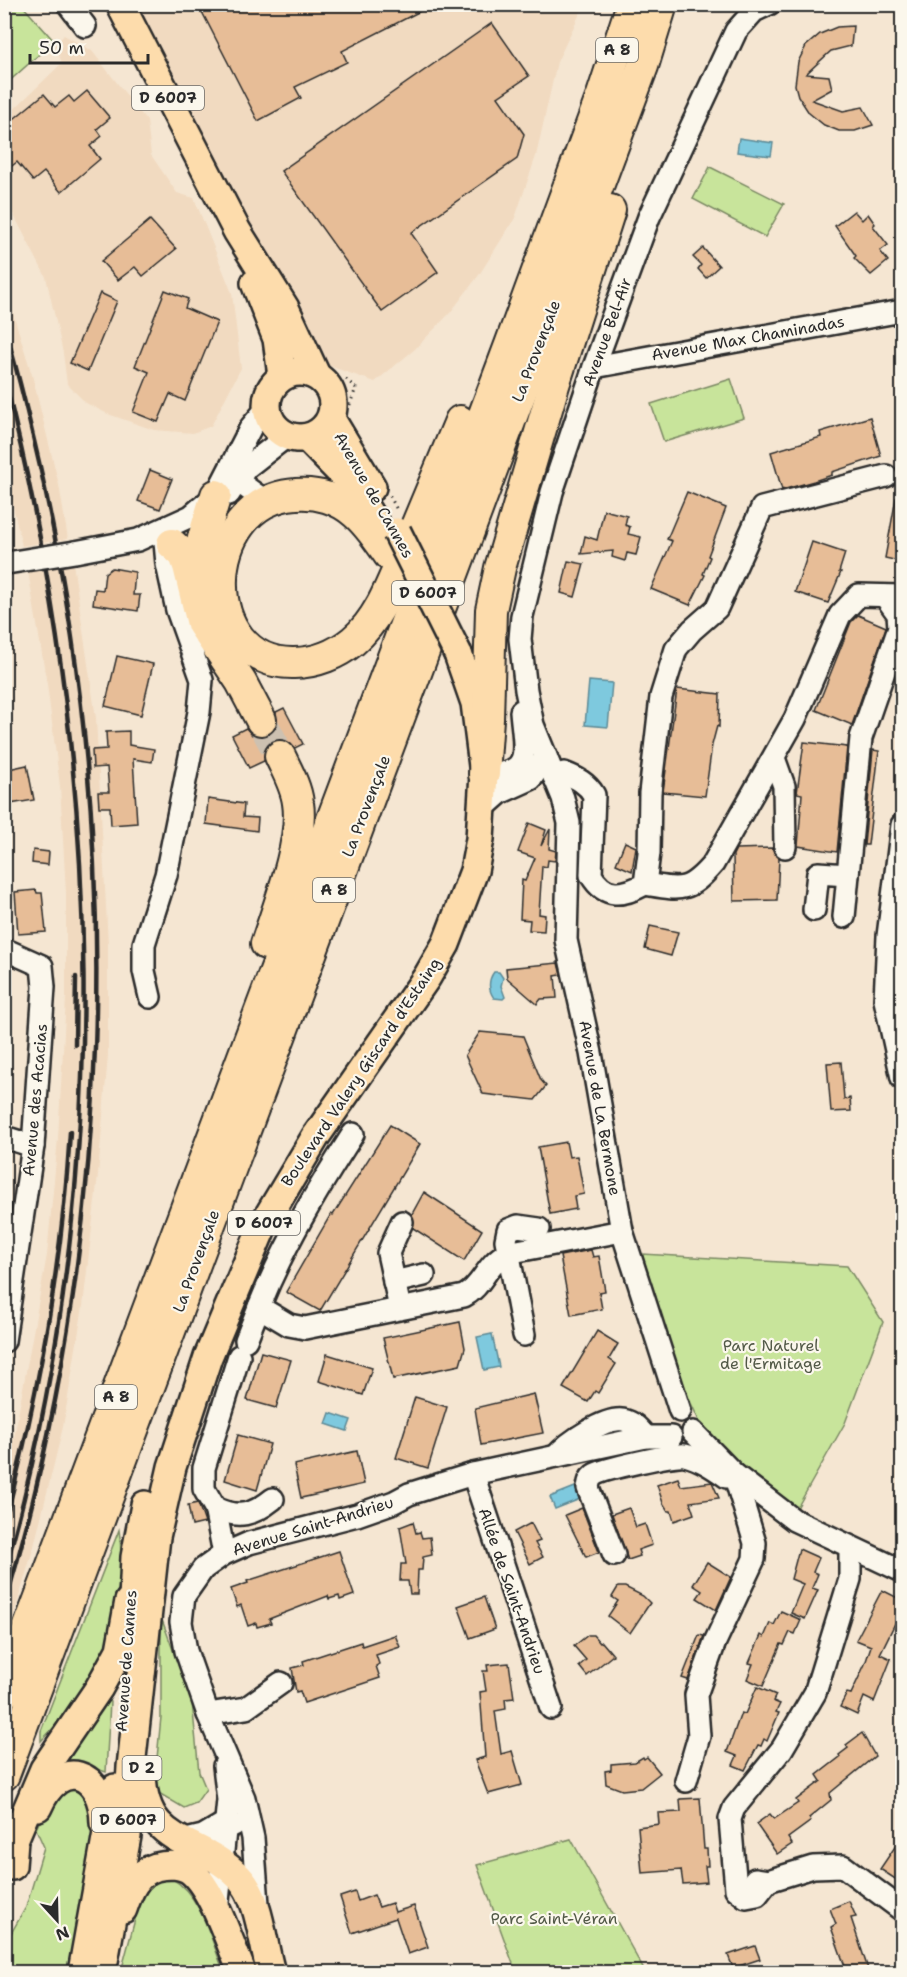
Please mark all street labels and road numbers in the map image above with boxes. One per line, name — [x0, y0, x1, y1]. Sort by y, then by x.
road number: A 8 — [596, 38, 638, 62]
road number: D 6007 — [132, 86, 204, 110]
street label: Avenue Bel-Air — [578, 275, 636, 389]
street label: La Provençale — [507, 297, 565, 405]
street label: Avenue Max Chaminadas — [650, 311, 846, 365]
street label: Avenue de Cannes — [329, 428, 419, 562]
road number: D 6007 — [392, 581, 464, 605]
street label: La Provençale — [337, 752, 395, 860]
road number: A 8 — [313, 878, 355, 902]
street label: Boulevard Valery Giscard d'Estaing — [276, 953, 446, 1191]
street label: Avenue de La Bermone — [574, 1019, 626, 1197]
street label: Avenue des Acacias — [18, 1023, 52, 1177]
street label: La Provençale — [168, 1207, 224, 1315]
road number: D 6007 — [228, 1211, 300, 1235]
road number: A 8 — [95, 1385, 137, 1409]
street label: Avenue Saint-Andrieu — [230, 1491, 396, 1561]
street label: Allée de Saint-Andrieu — [474, 1505, 550, 1677]
street label: Avenue de Cannes — [111, 1589, 141, 1733]
road number: D 2 — [122, 1756, 162, 1780]
road number: D 6007 — [92, 1808, 164, 1832]

